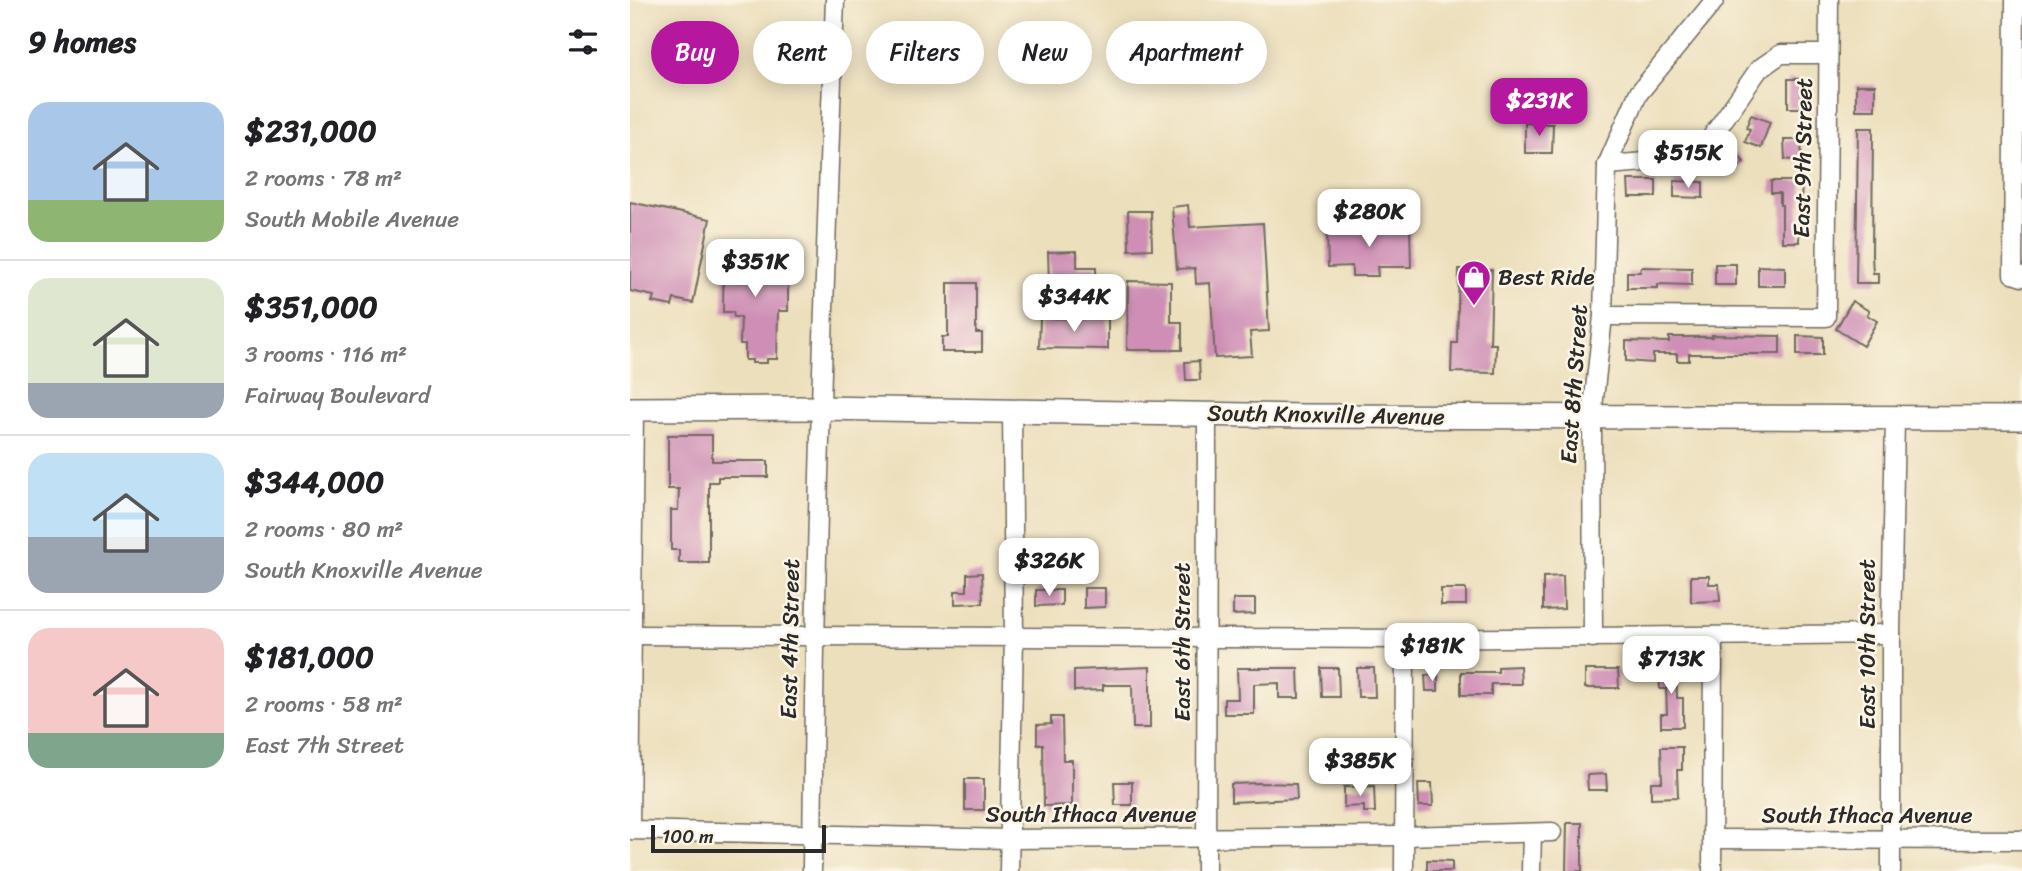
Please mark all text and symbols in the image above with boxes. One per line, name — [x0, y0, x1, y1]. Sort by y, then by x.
text: 9 homes — [28, 15, 136, 69]
chip: Buy — [651, 21, 739, 84]
chip: Rent — [753, 21, 852, 84]
chip: Filters — [866, 21, 984, 84]
chip: New — [998, 21, 1092, 84]
chip: Apartment — [1106, 21, 1267, 84]
icon: filters — [564, 23, 602, 61]
pin: $231K — [1490, 78, 1588, 138]
street label: East 9th Street — [1781, 78, 1825, 238]
text: $231K — [1506, 80, 1572, 121]
text: $231,000 — [245, 104, 377, 158]
icon: home — [84, 130, 168, 214]
pin: $515K — [1639, 130, 1737, 190]
text: $515K — [1654, 132, 1722, 173]
text: 2 rooms · 78 m² — [245, 158, 402, 199]
pin: $280K — [1320, 190, 1418, 249]
text: $280K — [1333, 191, 1405, 232]
text: South Mobile Avenue — [245, 199, 459, 240]
pin: $351K — [706, 240, 804, 299]
text: $351K — [722, 241, 788, 282]
place label: Best Ride — [1498, 257, 1594, 298]
shop icon: Best Ride — [1455, 258, 1493, 307]
pin: $344K — [1025, 274, 1123, 334]
text: $344K — [1039, 276, 1109, 317]
text: $351,000 — [245, 280, 378, 334]
street label: East 8th Street — [1548, 303, 1600, 465]
icon: home — [84, 306, 168, 390]
text: 3 rooms · 116 m² — [245, 334, 407, 375]
text: Fairway Boulevard — [245, 375, 430, 416]
street label: South Knoxville Avenue — [1207, 392, 1445, 438]
text: $344,000 — [245, 455, 384, 509]
icon: home — [84, 481, 168, 565]
text: 2 rooms · 80 m² — [245, 509, 403, 550]
pin: $326K — [1000, 538, 1098, 598]
text: $326K — [1015, 540, 1083, 581]
text: South Knoxville Avenue — [245, 550, 483, 591]
street label: East 4th Street — [768, 559, 812, 719]
street label: East 10th Street — [1847, 559, 1888, 729]
street label: East 6th Street — [1162, 563, 1203, 721]
pin: $181K — [1383, 624, 1481, 683]
text: $181K — [1400, 625, 1464, 666]
text: $181,000 — [245, 630, 374, 684]
pin: $713K — [1622, 636, 1720, 696]
text: $713K — [1638, 638, 1704, 679]
icon: home — [84, 656, 168, 740]
text: 2 rooms · 58 m² — [245, 684, 403, 725]
text: East 7th Street — [245, 725, 404, 766]
pin: $385K — [1311, 738, 1409, 798]
text: $385K — [1325, 740, 1395, 781]
street label: South Ithaca Avenue — [986, 794, 1197, 835]
street label: South Ithaca Avenue — [1762, 795, 1973, 836]
text: 100 m — [662, 820, 714, 853]
scale bar — [651, 822, 826, 854]

